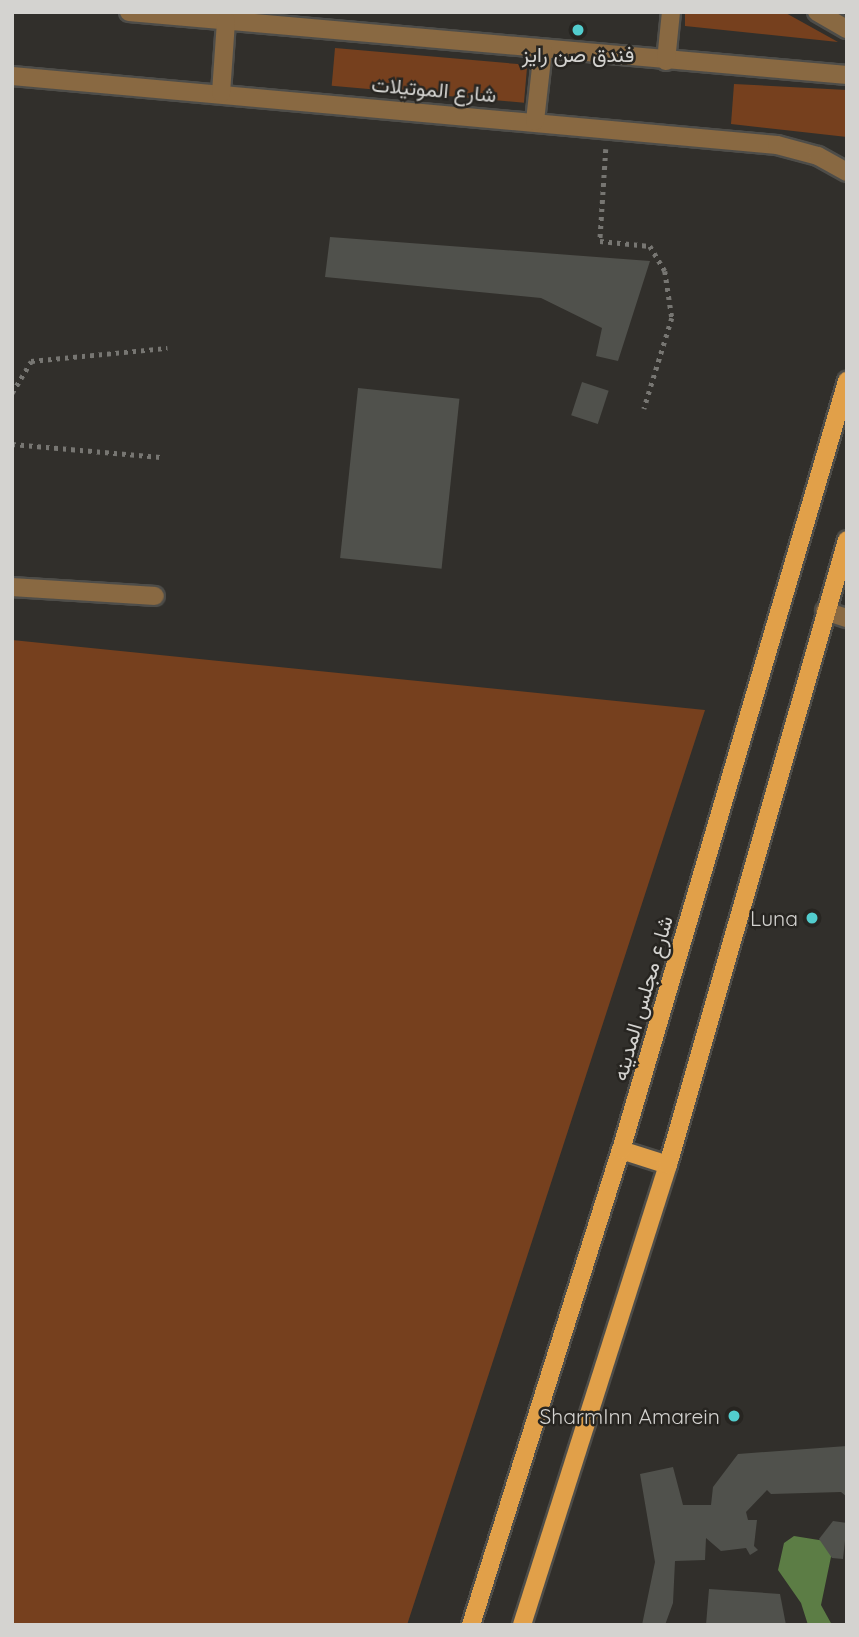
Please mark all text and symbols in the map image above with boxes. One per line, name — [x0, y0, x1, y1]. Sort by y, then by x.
marker: فندق صن رايز — [570, 22, 586, 38]
place label: فندق صن رايز — [522, 41, 634, 67]
street label: شارع الموتيلات — [370, 71, 498, 107]
place label: Luna — [750, 905, 798, 931]
marker: Luna — [804, 910, 820, 926]
street label: شارع مجلس المدينه — [606, 913, 678, 1083]
place label: SharmInn Amarein — [539, 1403, 720, 1429]
marker: SharmInn Amarein — [726, 1408, 742, 1424]

